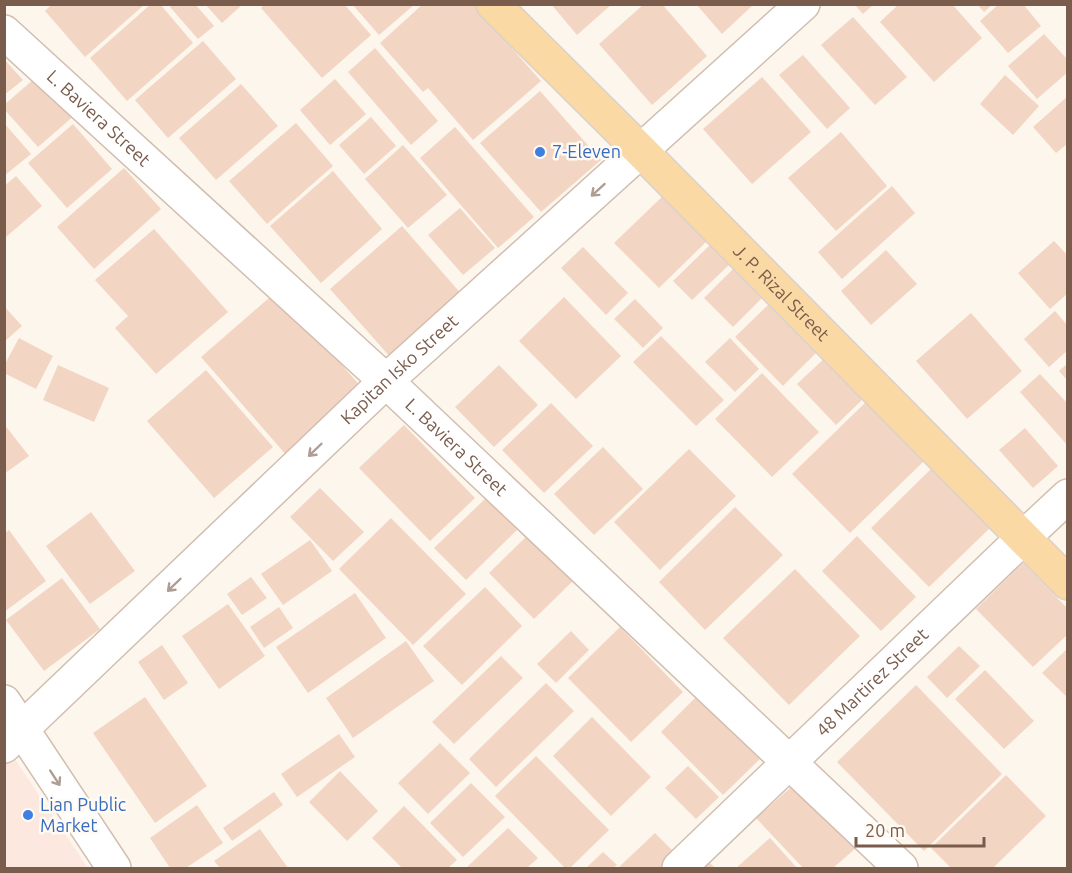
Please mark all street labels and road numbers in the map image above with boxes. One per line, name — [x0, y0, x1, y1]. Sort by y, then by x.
street label: L. Baviera Street — [44, 66, 155, 170]
street label: J. P. Rizal Street — [730, 240, 834, 345]
street label: Kapitan Isko Street — [336, 310, 461, 428]
street label: L. Baviera Street — [402, 394, 512, 499]
street label: 48 Martirez Street — [812, 624, 932, 740]

